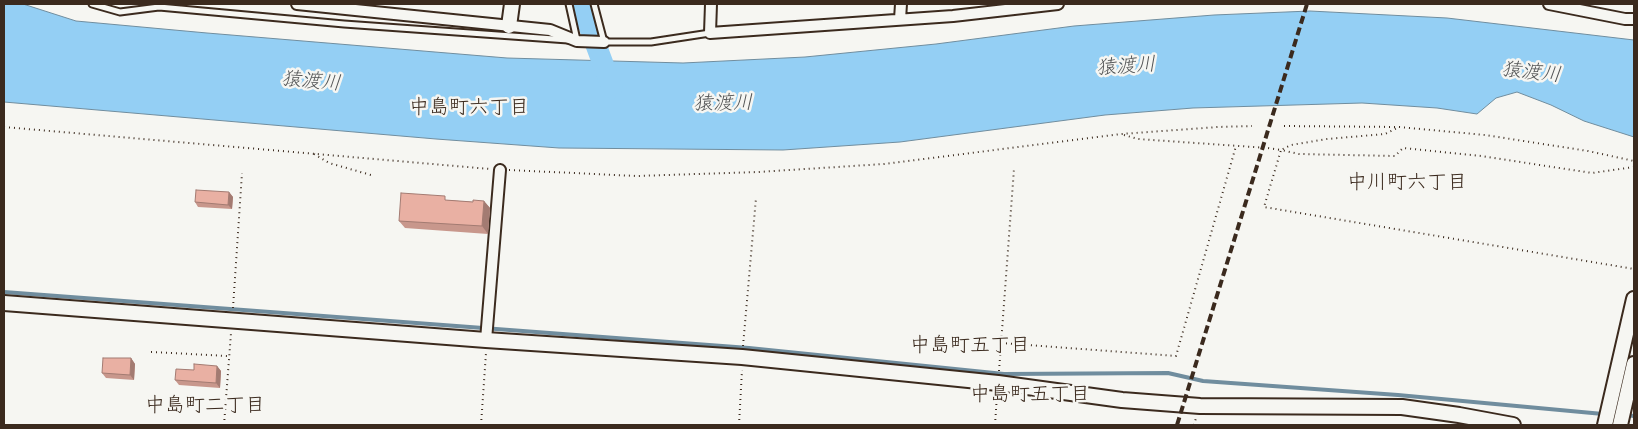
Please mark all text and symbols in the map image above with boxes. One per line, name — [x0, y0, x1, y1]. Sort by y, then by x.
water label: 猿渡川 — [1095, 53, 1157, 81]
water label: 猿渡川 — [1500, 58, 1562, 88]
water label: 猿渡川 — [280, 67, 342, 97]
water label: 猿渡川 — [693, 91, 753, 117]
district label: 中島町六丁目 — [409, 96, 529, 120]
district label: 中川町六丁目 — [1347, 171, 1467, 195]
district label: 中島町五丁目 — [910, 334, 1030, 358]
district label: 中島町五丁目 — [970, 383, 1090, 407]
district label: 中島町二丁目 — [145, 394, 265, 418]

